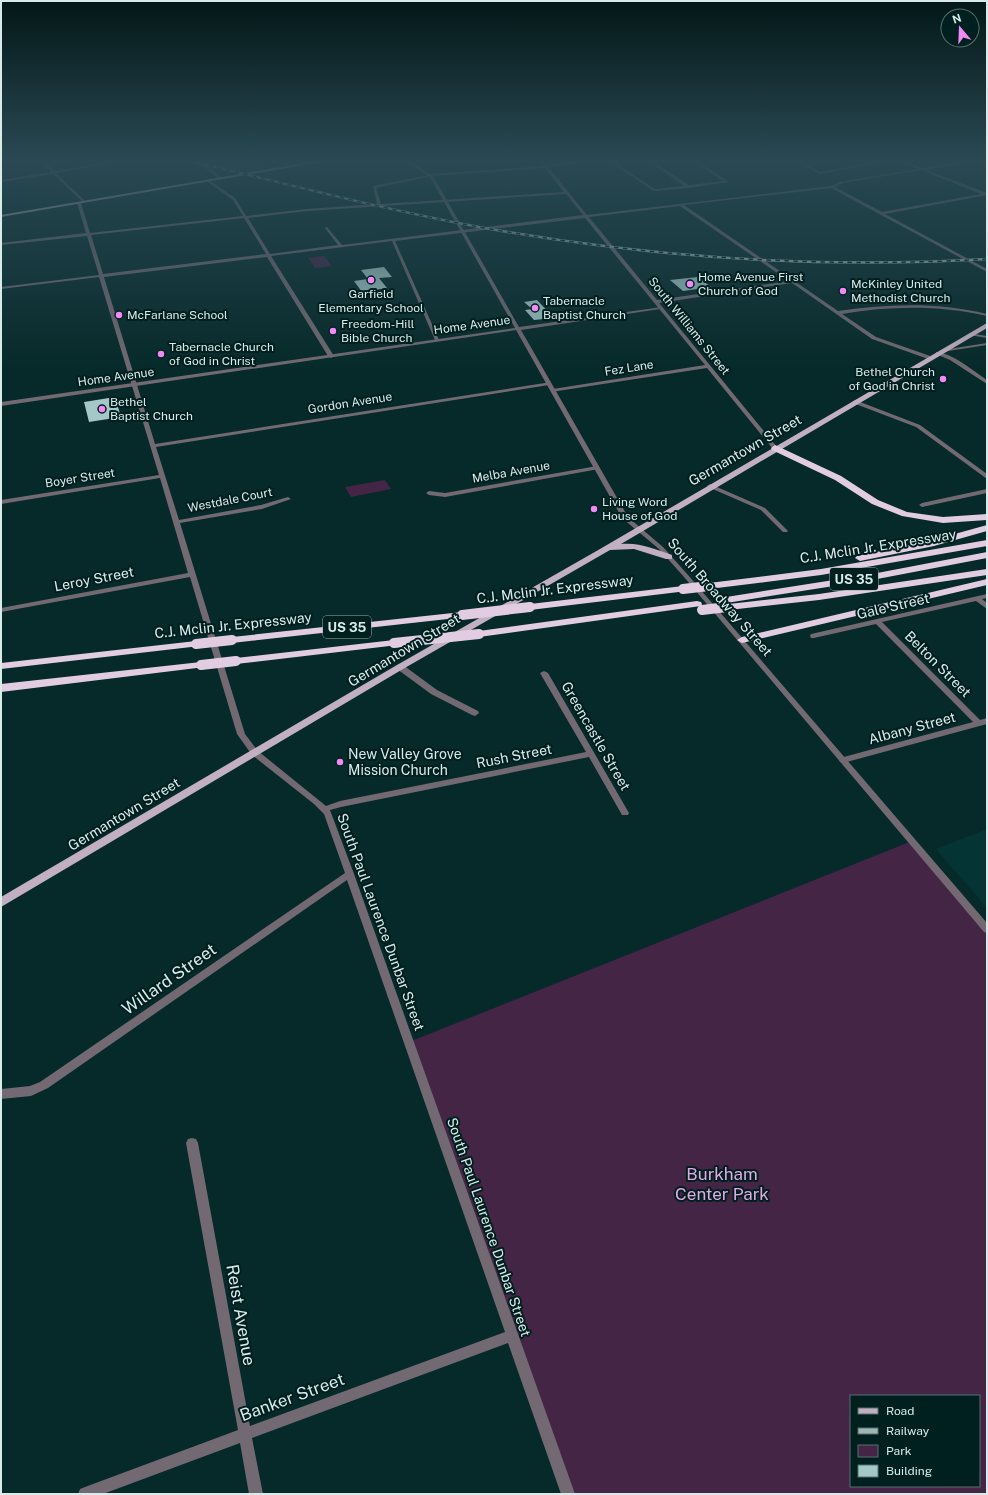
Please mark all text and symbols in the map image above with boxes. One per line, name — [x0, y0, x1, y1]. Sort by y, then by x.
north arrow — [940, 8, 980, 48]
text: N — [951, 11, 963, 26]
place label: Home Avenue First Church of God — [698, 270, 804, 298]
street label: South Williams Street — [645, 274, 733, 378]
marker: Garfield Elementary School — [366, 275, 376, 285]
place label: McKinley United Methodist Church — [851, 277, 950, 305]
marker: Home Avenue First Church of God — [685, 279, 695, 289]
marker: McKinley United Methodist Church — [838, 286, 848, 296]
place label: Garfield Elementary School — [318, 287, 424, 315]
place label: Tabernacle Baptist Church — [543, 294, 626, 322]
marker: Tabernacle Baptist Church — [530, 303, 540, 313]
place label: McFarlane School — [127, 308, 228, 322]
marker: McFarlane School — [114, 310, 124, 320]
street label: Home Avenue — [433, 313, 511, 337]
place label: Freedom-Hill Bible Church — [341, 317, 415, 345]
marker: Freedom-Hill Bible Church — [328, 326, 338, 336]
place label: Tabernacle Church of God in Christ — [169, 340, 274, 368]
marker: Tabernacle Church of God in Christ — [156, 349, 166, 359]
street label: Fez Lane — [604, 357, 655, 379]
street label: Home Avenue — [77, 365, 155, 389]
place label: Bethel Church of God in Christ — [849, 365, 935, 393]
marker: Bethel Church of God in Christ — [938, 374, 948, 384]
street label: Gordon Avenue — [307, 389, 393, 417]
place label: Bethel Baptist Church — [110, 395, 193, 423]
marker: Bethel Baptist Church — [97, 404, 107, 414]
street label: Germantown Street — [686, 411, 804, 489]
street label: Melba Avenue — [471, 458, 551, 486]
street label: Boyer Street — [44, 466, 116, 490]
street label: Westdale Court — [186, 485, 274, 515]
place label: Living Word House of God — [602, 495, 677, 523]
marker: Living Word House of God — [589, 504, 599, 514]
street label: C.J. Mclin Jr. Expressway — [799, 526, 958, 566]
street label: South Broadway Street — [664, 535, 776, 659]
street label: Leroy Street — [53, 563, 135, 595]
road number: US 35 — [830, 568, 878, 590]
street label: C.J. Mclin Jr. Expressway — [476, 571, 635, 607]
street label: Gale Street — [855, 590, 931, 622]
street label: C.J. Mclin Jr. Expressway — [154, 609, 313, 641]
street label: Germantown Street — [345, 610, 463, 690]
road number: US 35 — [323, 616, 371, 638]
street label: Belton Street — [902, 628, 974, 700]
street label: Greencastle Street — [558, 679, 634, 793]
street label: Albany Street — [867, 709, 957, 747]
street label: Rush Street — [475, 741, 553, 771]
place label: New Valley Grove Mission Church — [348, 746, 462, 778]
marker: New Valley Grove Mission Church — [335, 757, 345, 767]
street label: Germantown Street — [65, 774, 183, 854]
street label: South Paul Laurence Dunbar Street — [334, 811, 428, 1033]
street label: Willard Street — [118, 939, 220, 1019]
street label: South Paul Laurence Dunbar Street — [444, 1115, 534, 1339]
park label: Burkham Center Park — [675, 1164, 769, 1204]
street label: Reist Avenue — [222, 1263, 260, 1367]
street label: Banker Street — [237, 1369, 347, 1425]
legend — [850, 1395, 980, 1487]
text: Road — [886, 1404, 914, 1418]
text: Railway — [886, 1424, 930, 1438]
text: Park — [886, 1444, 912, 1458]
text: Building — [886, 1464, 932, 1478]

